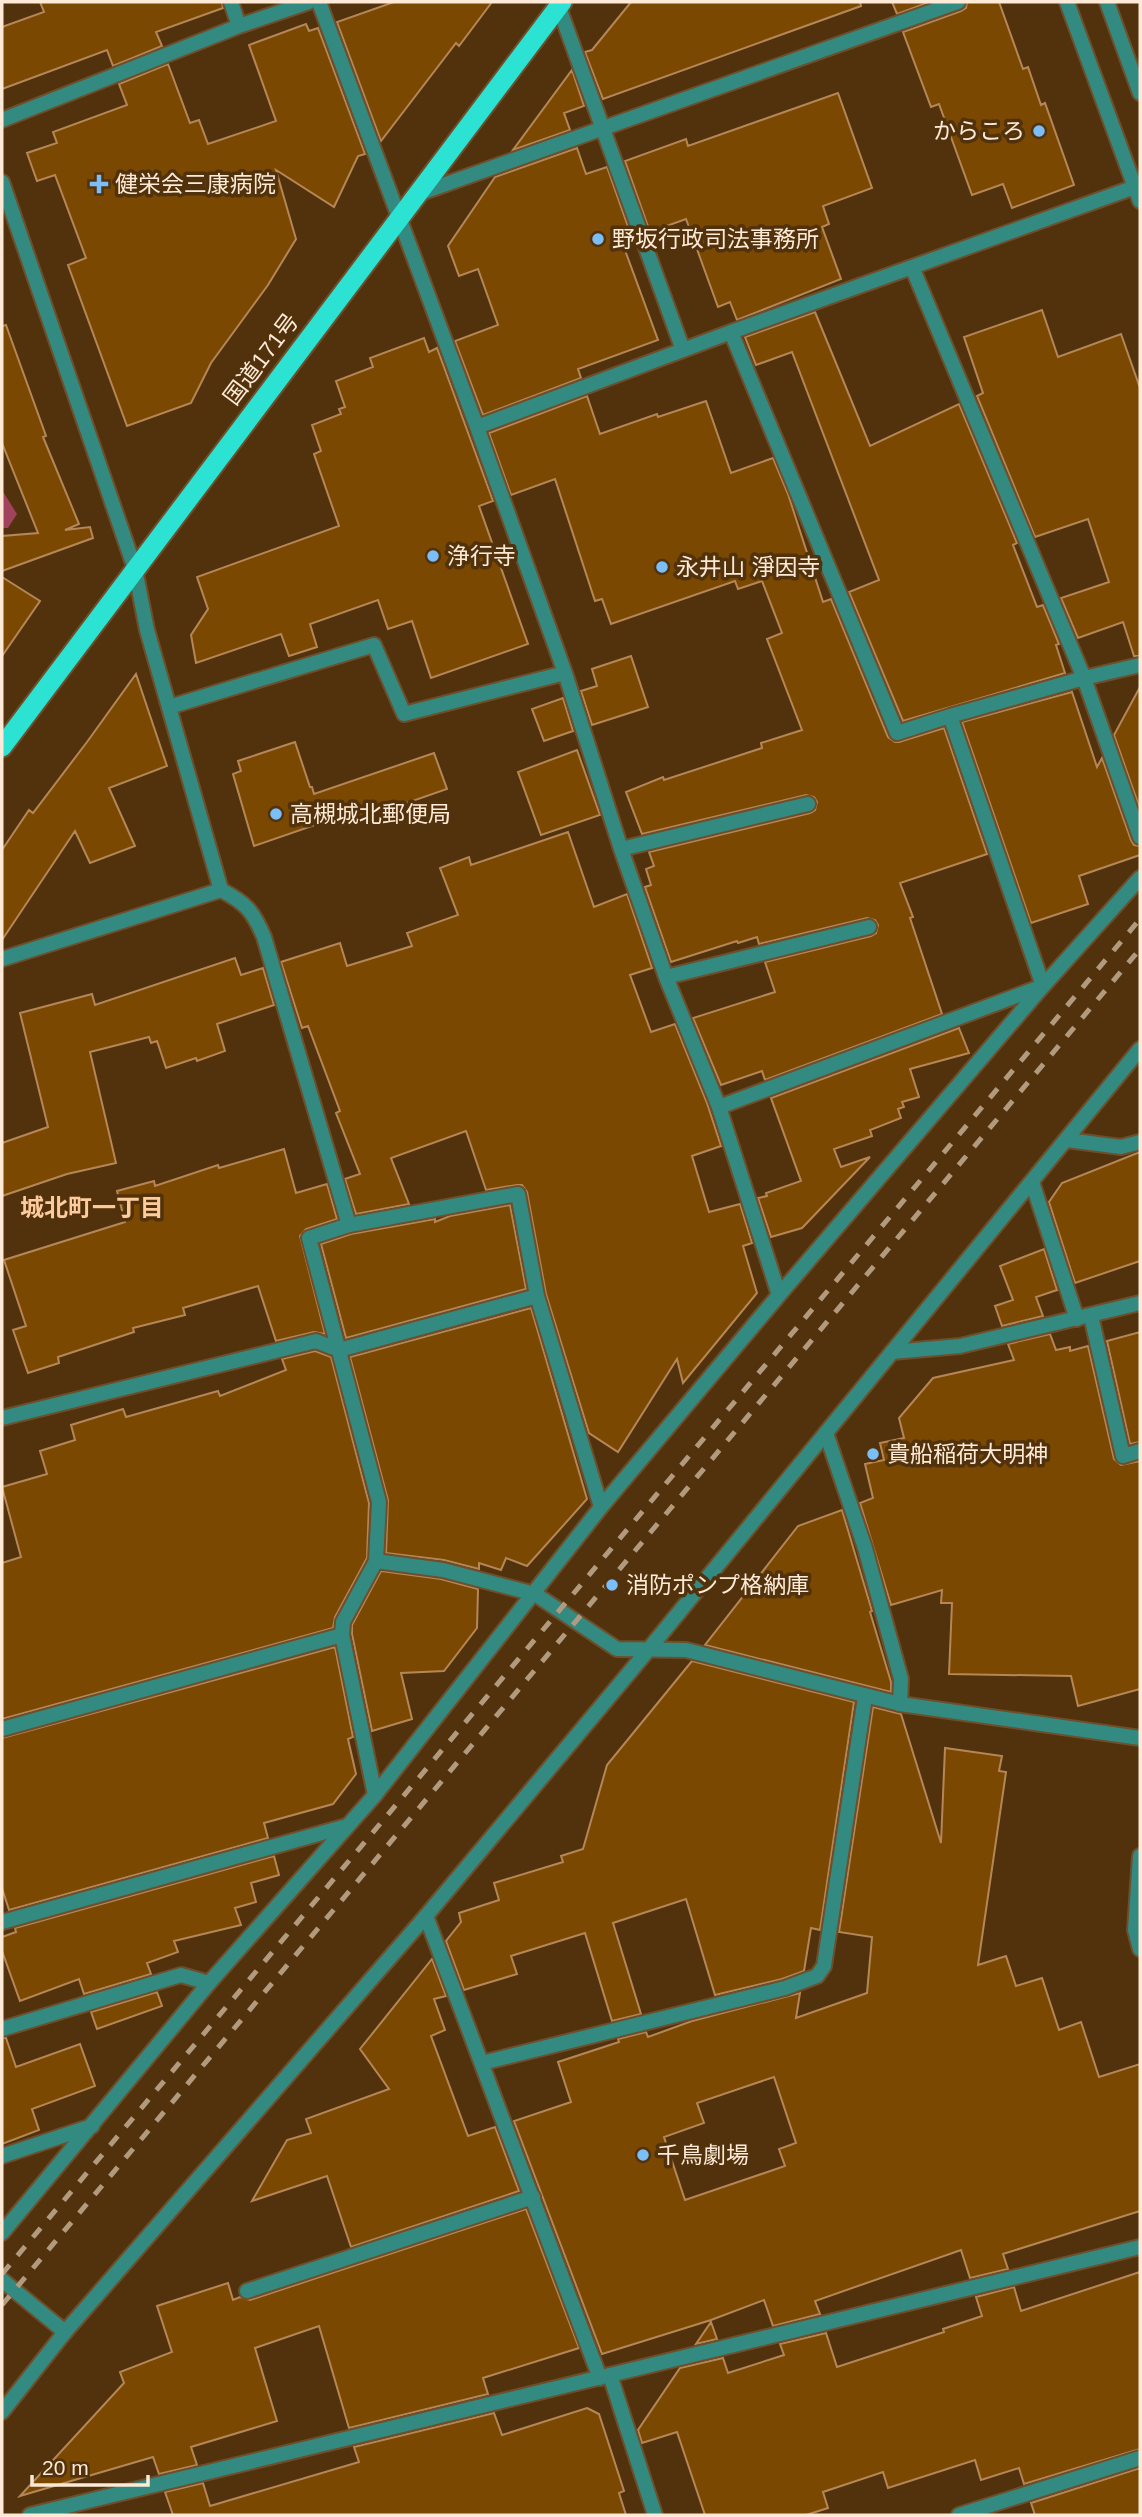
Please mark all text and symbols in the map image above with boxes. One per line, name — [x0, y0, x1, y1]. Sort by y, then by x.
place label: からころ — [933, 118, 1025, 144]
marker: からころ — [1031, 123, 1047, 139]
place label: 健栄会三康病院 — [115, 171, 276, 197]
marker: 健栄会三康病院 — [89, 174, 109, 194]
place label: 野坂行政司法事務所 — [612, 226, 819, 252]
marker: 野坂行政司法事務所 — [590, 231, 606, 247]
street label: 国道171号 — [218, 308, 304, 410]
place label: 浄行寺 — [447, 543, 516, 569]
marker: 浄行寺 — [425, 548, 441, 564]
place label: 永井山 淨因寺 — [676, 554, 820, 580]
marker: 永井山 淨因寺 — [654, 559, 670, 575]
place label: 高槻城北郵便局 — [290, 801, 451, 827]
marker: 高槻城北郵便局 — [268, 806, 284, 822]
district label: 城北町一丁目 — [20, 1194, 164, 1221]
place label: 貴船稲荷大明神 — [887, 1441, 1048, 1467]
marker: 貴船稲荷大明神 — [865, 1446, 881, 1462]
place label: 消防ポンプ格納庫 — [626, 1572, 809, 1598]
marker: 消防ポンプ格納庫 — [604, 1577, 620, 1593]
place label: 千鳥劇場 — [657, 2142, 749, 2168]
marker: 千鳥劇場 — [635, 2147, 651, 2163]
scale bar — [32, 2444, 147, 2488]
text: 20 m — [42, 2456, 89, 2479]

